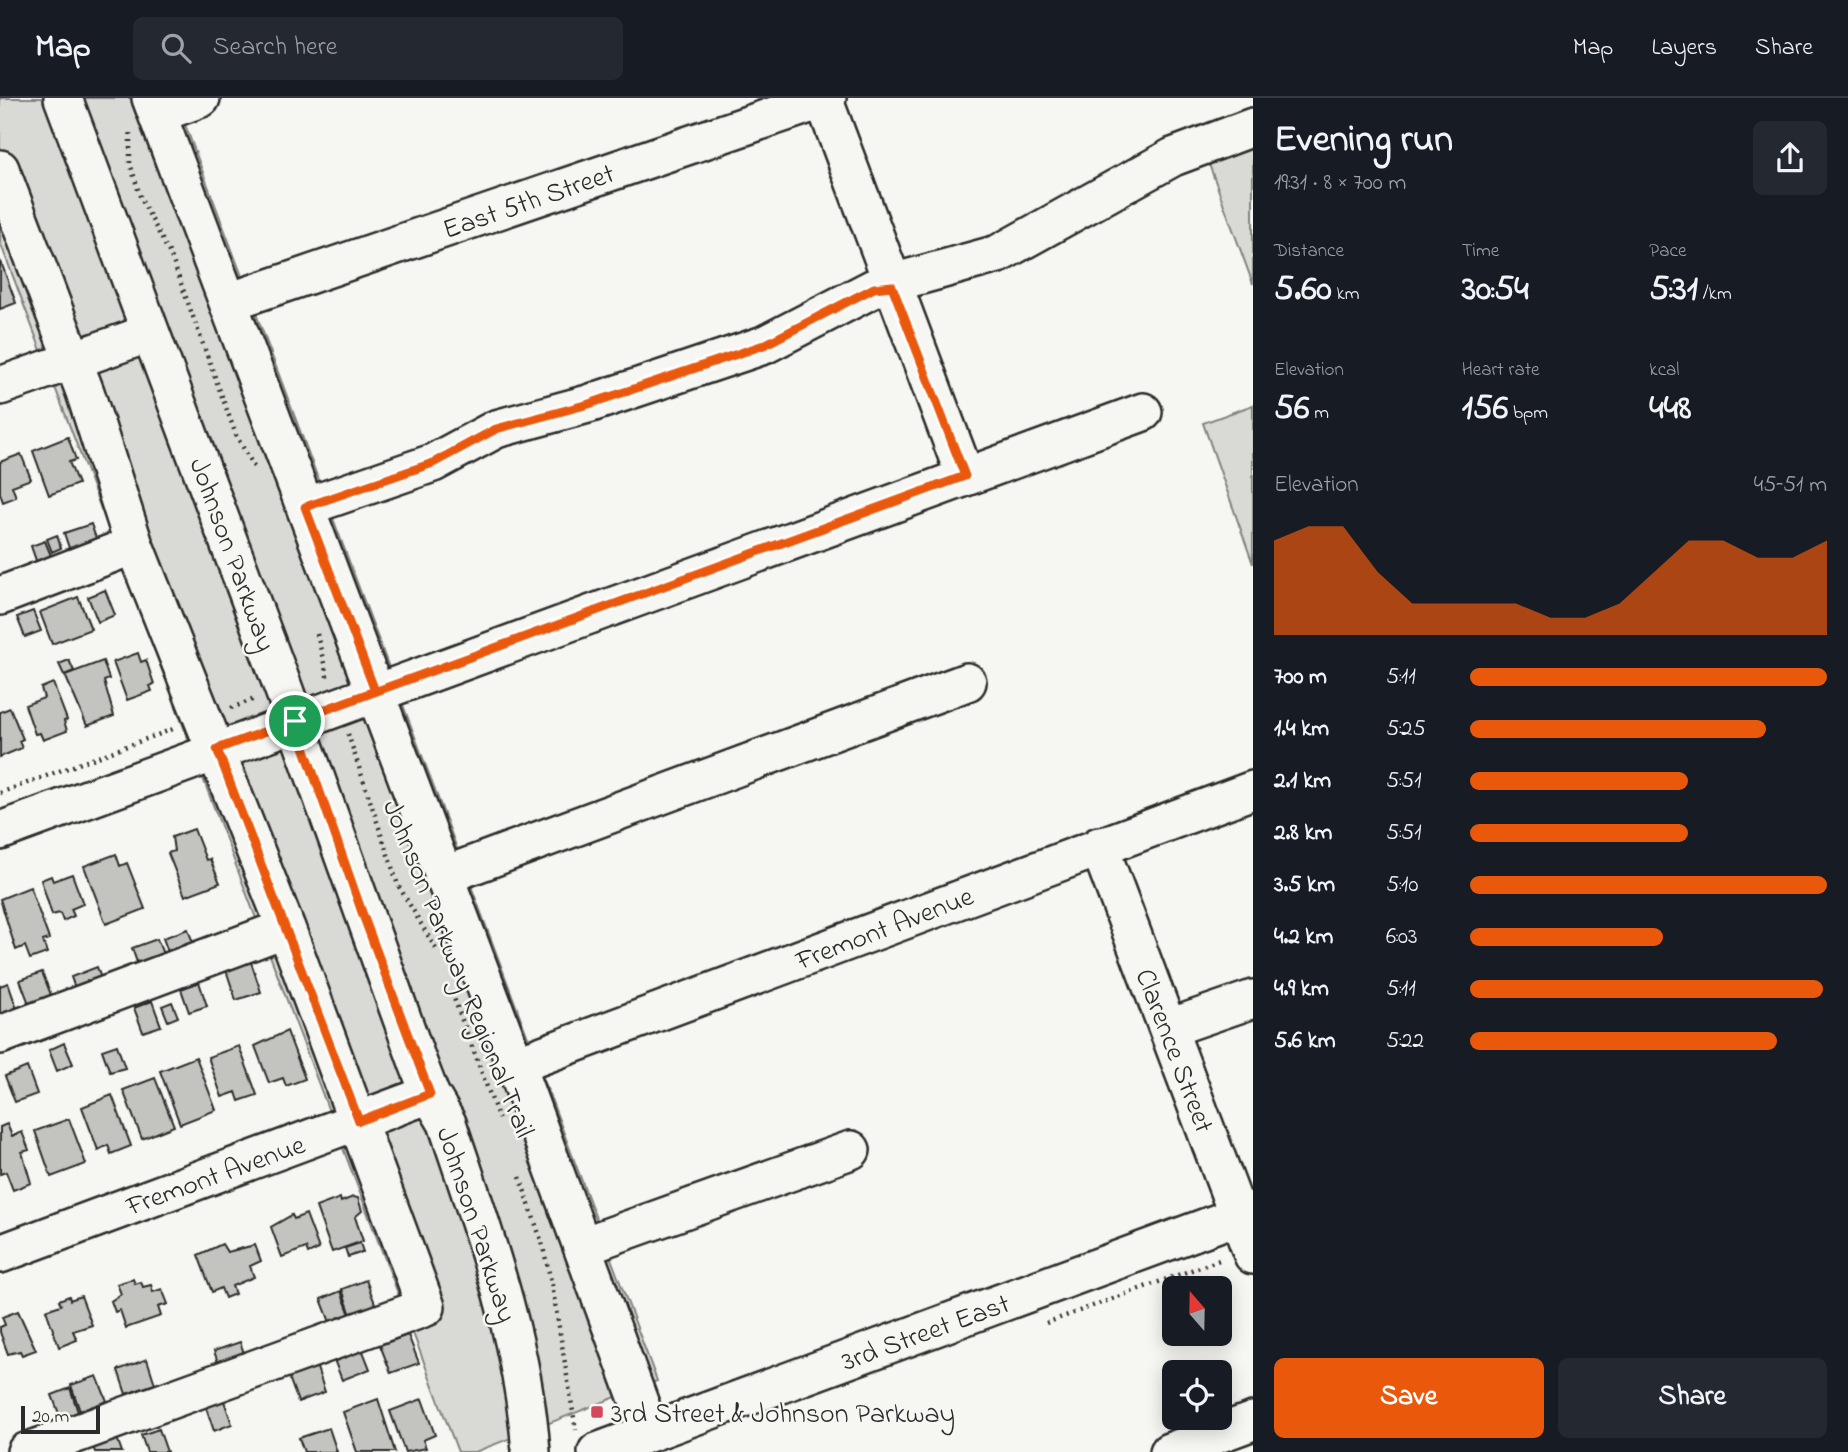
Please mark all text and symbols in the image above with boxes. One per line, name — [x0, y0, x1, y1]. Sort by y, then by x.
search box — [133, 17, 623, 80]
text: Map — [35, 24, 91, 72]
icon: search — [157, 29, 195, 67]
text: Search here — [213, 29, 337, 67]
text: Map — [1573, 31, 1613, 66]
text: Layers — [1651, 31, 1717, 66]
text: Share — [1755, 31, 1813, 66]
text: Evening run — [1274, 113, 1453, 169]
button: share — [1753, 121, 1827, 195]
street label: East 5th Street — [438, 155, 620, 252]
text: 19:31 · 8 × 700 m — [1274, 167, 1406, 200]
text: Distance — [1274, 238, 1344, 265]
text: Time — [1462, 238, 1499, 265]
text: Pace — [1649, 238, 1686, 265]
text: 5.60 — [1274, 265, 1332, 316]
text: 30:54 — [1462, 265, 1529, 316]
text: 5:31 — [1649, 265, 1698, 316]
text: km — [1332, 281, 1360, 308]
text: /km — [1698, 281, 1732, 308]
text: Elevation — [1274, 357, 1344, 384]
text: Heart rate — [1462, 357, 1540, 384]
text: kcal — [1649, 357, 1680, 384]
text: 56 — [1274, 384, 1309, 435]
text: 156 — [1462, 384, 1508, 435]
text: 448 — [1649, 384, 1691, 435]
text: m — [1309, 400, 1329, 427]
text: bpm — [1508, 400, 1548, 427]
street label: Johnson Parkway — [177, 452, 285, 658]
text: Elevation — [1274, 469, 1359, 502]
text: 45–51 m — [1754, 469, 1827, 502]
text: 700 m — [1274, 661, 1327, 694]
text: 5:11 — [1386, 661, 1416, 694]
pin — [265, 691, 325, 751]
icon: arrive — [276, 702, 314, 740]
text: 1.4 km — [1274, 713, 1329, 746]
text: 5:25 — [1386, 713, 1426, 746]
text: 2.1 km — [1274, 765, 1331, 798]
text: 5:51 — [1386, 765, 1422, 798]
street label: Johnson Parkway Regional Trail — [370, 794, 543, 1144]
text: 2.8 km — [1274, 817, 1332, 850]
text: 5:51 — [1386, 817, 1422, 850]
text: 3.5 km — [1274, 869, 1335, 902]
text: 5:10 — [1386, 869, 1418, 902]
street label: Fremont Avenue — [790, 877, 980, 983]
text: 4.2 km — [1274, 921, 1333, 954]
text: 6:03 — [1386, 921, 1418, 954]
street label: Clarence Street — [1123, 963, 1223, 1139]
text: 4.9 km — [1274, 973, 1329, 1006]
text: 5:11 — [1386, 973, 1416, 1006]
text: 5.6 km — [1274, 1025, 1336, 1058]
text: 5:22 — [1386, 1025, 1424, 1058]
street label: Johnson Parkway — [424, 1122, 526, 1328]
street label: Fremont Avenue — [120, 1126, 312, 1229]
north arrow — [1162, 1276, 1232, 1346]
map controls — [1162, 1276, 1232, 1430]
street label: 3rd Street East — [836, 1285, 1016, 1384]
button: Save — [1274, 1358, 1544, 1438]
button: Share — [1558, 1358, 1827, 1438]
button: locate — [1162, 1360, 1232, 1430]
place label: 3rd Street & Johnson Parkway — [611, 1395, 955, 1436]
scale bar — [21, 1403, 100, 1435]
text: 20 m — [32, 1404, 69, 1431]
marker: 3rd Street & Johnson Parkway — [589, 1404, 605, 1420]

